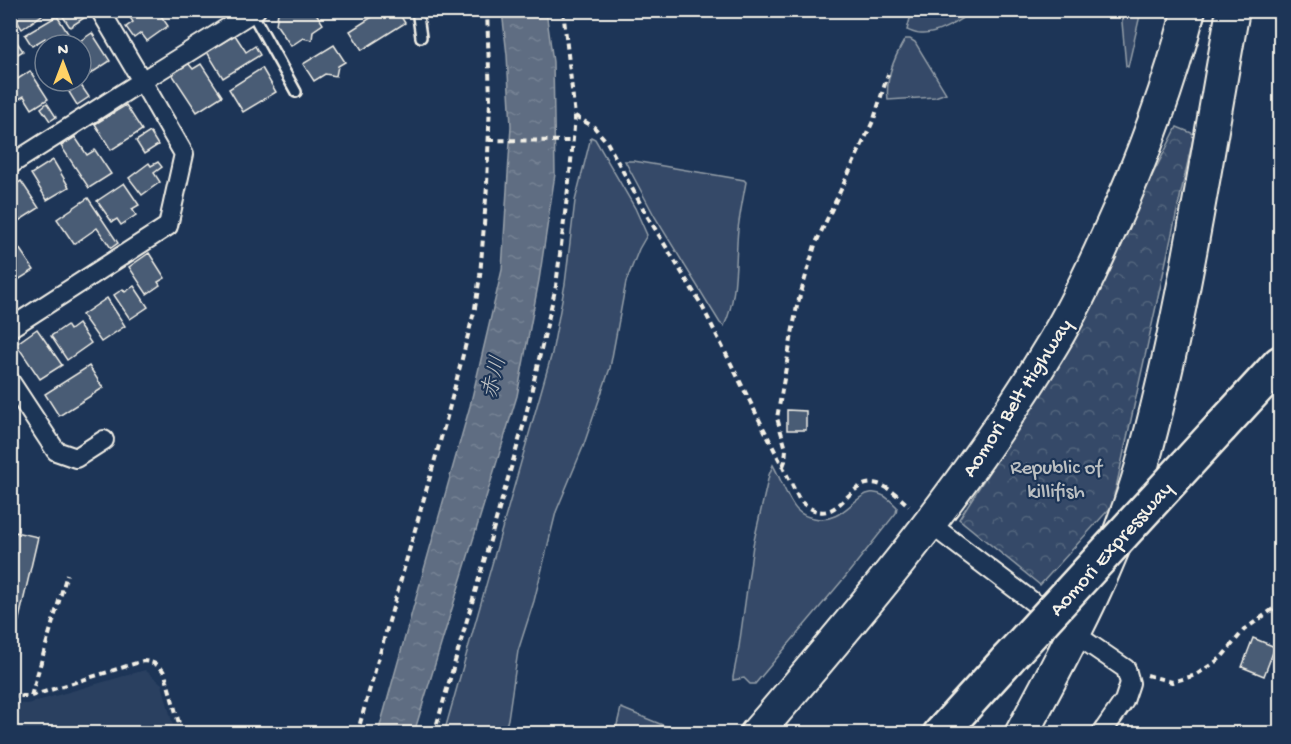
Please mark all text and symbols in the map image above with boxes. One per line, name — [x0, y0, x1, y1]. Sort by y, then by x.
north arrow — [33, 33, 93, 93]
text: N — [58, 42, 69, 61]
street label: Aomori Belt Highway — [958, 315, 1079, 483]
water label: 赤川 — [477, 353, 514, 402]
park label: Republic of killifish — [1010, 457, 1103, 506]
street label: Aomori Expressway — [1046, 478, 1180, 623]

